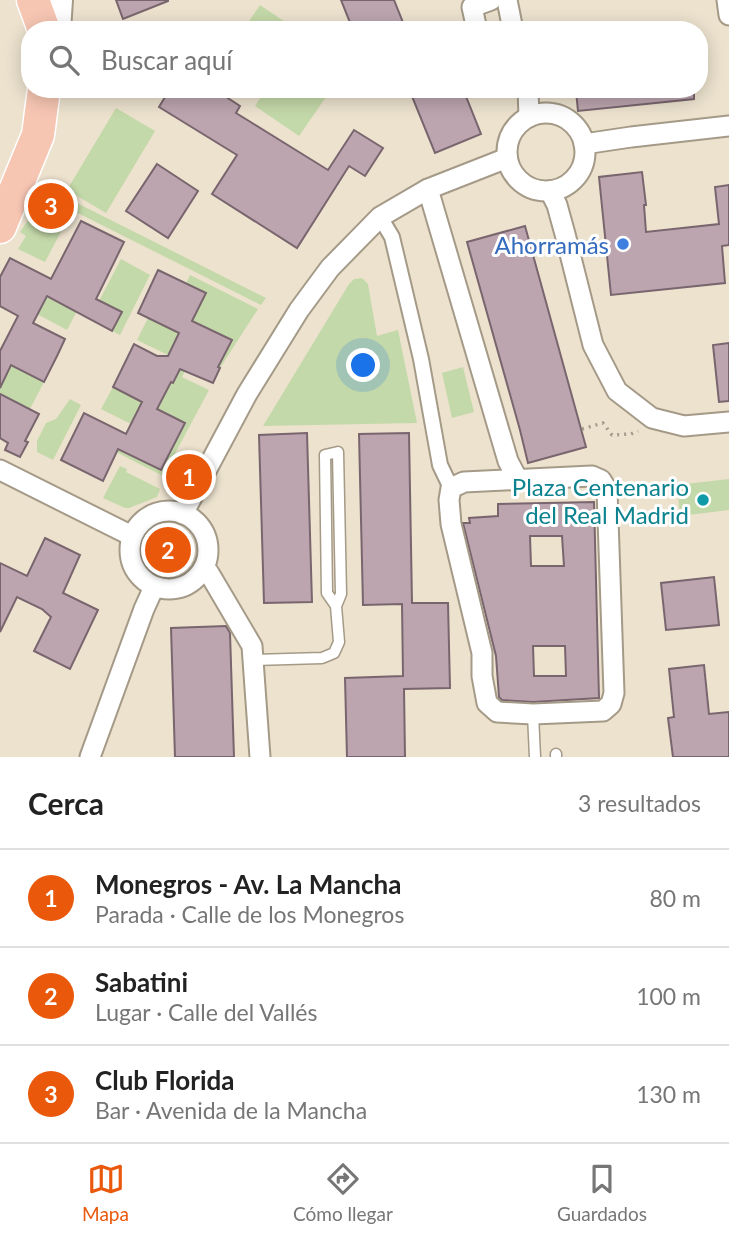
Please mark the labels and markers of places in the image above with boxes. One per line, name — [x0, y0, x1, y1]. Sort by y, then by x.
pin: 3 — [28, 180, 74, 232]
place label: Ahorramás — [495, 230, 609, 259]
marker: Ahorramás — [615, 236, 631, 252]
pin: 1 — [166, 451, 212, 503]
place label: Plaza Centenario del Real Madrid — [512, 472, 689, 529]
marker: Plaza Centenario del Real Madrid — [695, 492, 711, 508]
pin: 2 — [145, 524, 191, 576]

